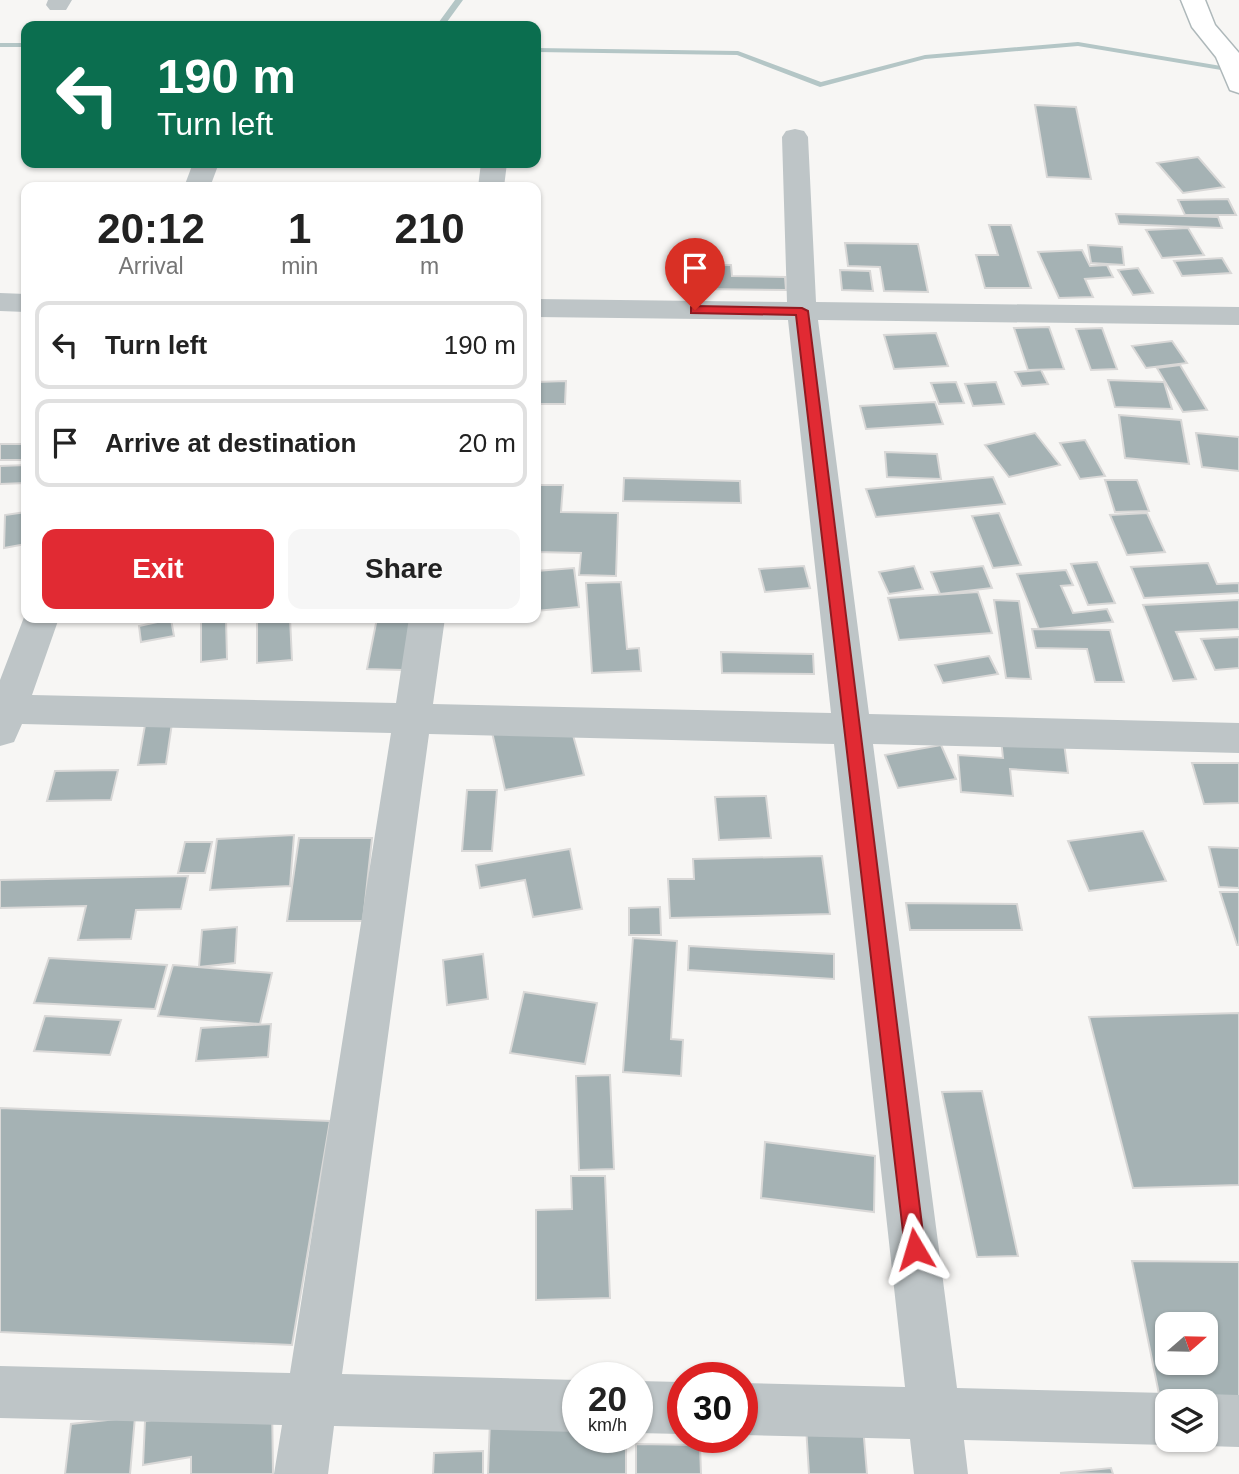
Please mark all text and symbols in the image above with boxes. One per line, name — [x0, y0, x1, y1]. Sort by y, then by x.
icon: left — [42, 49, 133, 140]
text: 190 m — [157, 49, 296, 103]
text: Turn left — [157, 106, 273, 142]
text: 20:12 — [97, 205, 205, 252]
text: 1 — [288, 205, 311, 252]
text: 210 — [395, 205, 465, 252]
pin — [665, 238, 725, 310]
icon: arrive — [676, 249, 714, 287]
text: Arrival — [118, 253, 184, 279]
text: min — [281, 253, 318, 279]
text: m — [420, 253, 439, 279]
icon: left — [46, 326, 84, 364]
text: Turn left — [105, 330, 207, 360]
text: 190 m — [444, 330, 516, 360]
icon: arrive — [46, 424, 84, 462]
text: Arrive at destination — [105, 428, 356, 458]
text: 20 m — [458, 428, 516, 458]
button: Exit — [42, 529, 274, 609]
button: Share — [288, 529, 520, 609]
position arrow — [878, 1212, 952, 1286]
north arrow — [1155, 1312, 1218, 1376]
map controls — [1155, 1312, 1218, 1452]
speed limit sign: 30 — [667, 1362, 758, 1453]
text: 20 — [588, 1379, 627, 1418]
button: layers — [1155, 1389, 1218, 1452]
text: km/h — [588, 1415, 627, 1435]

